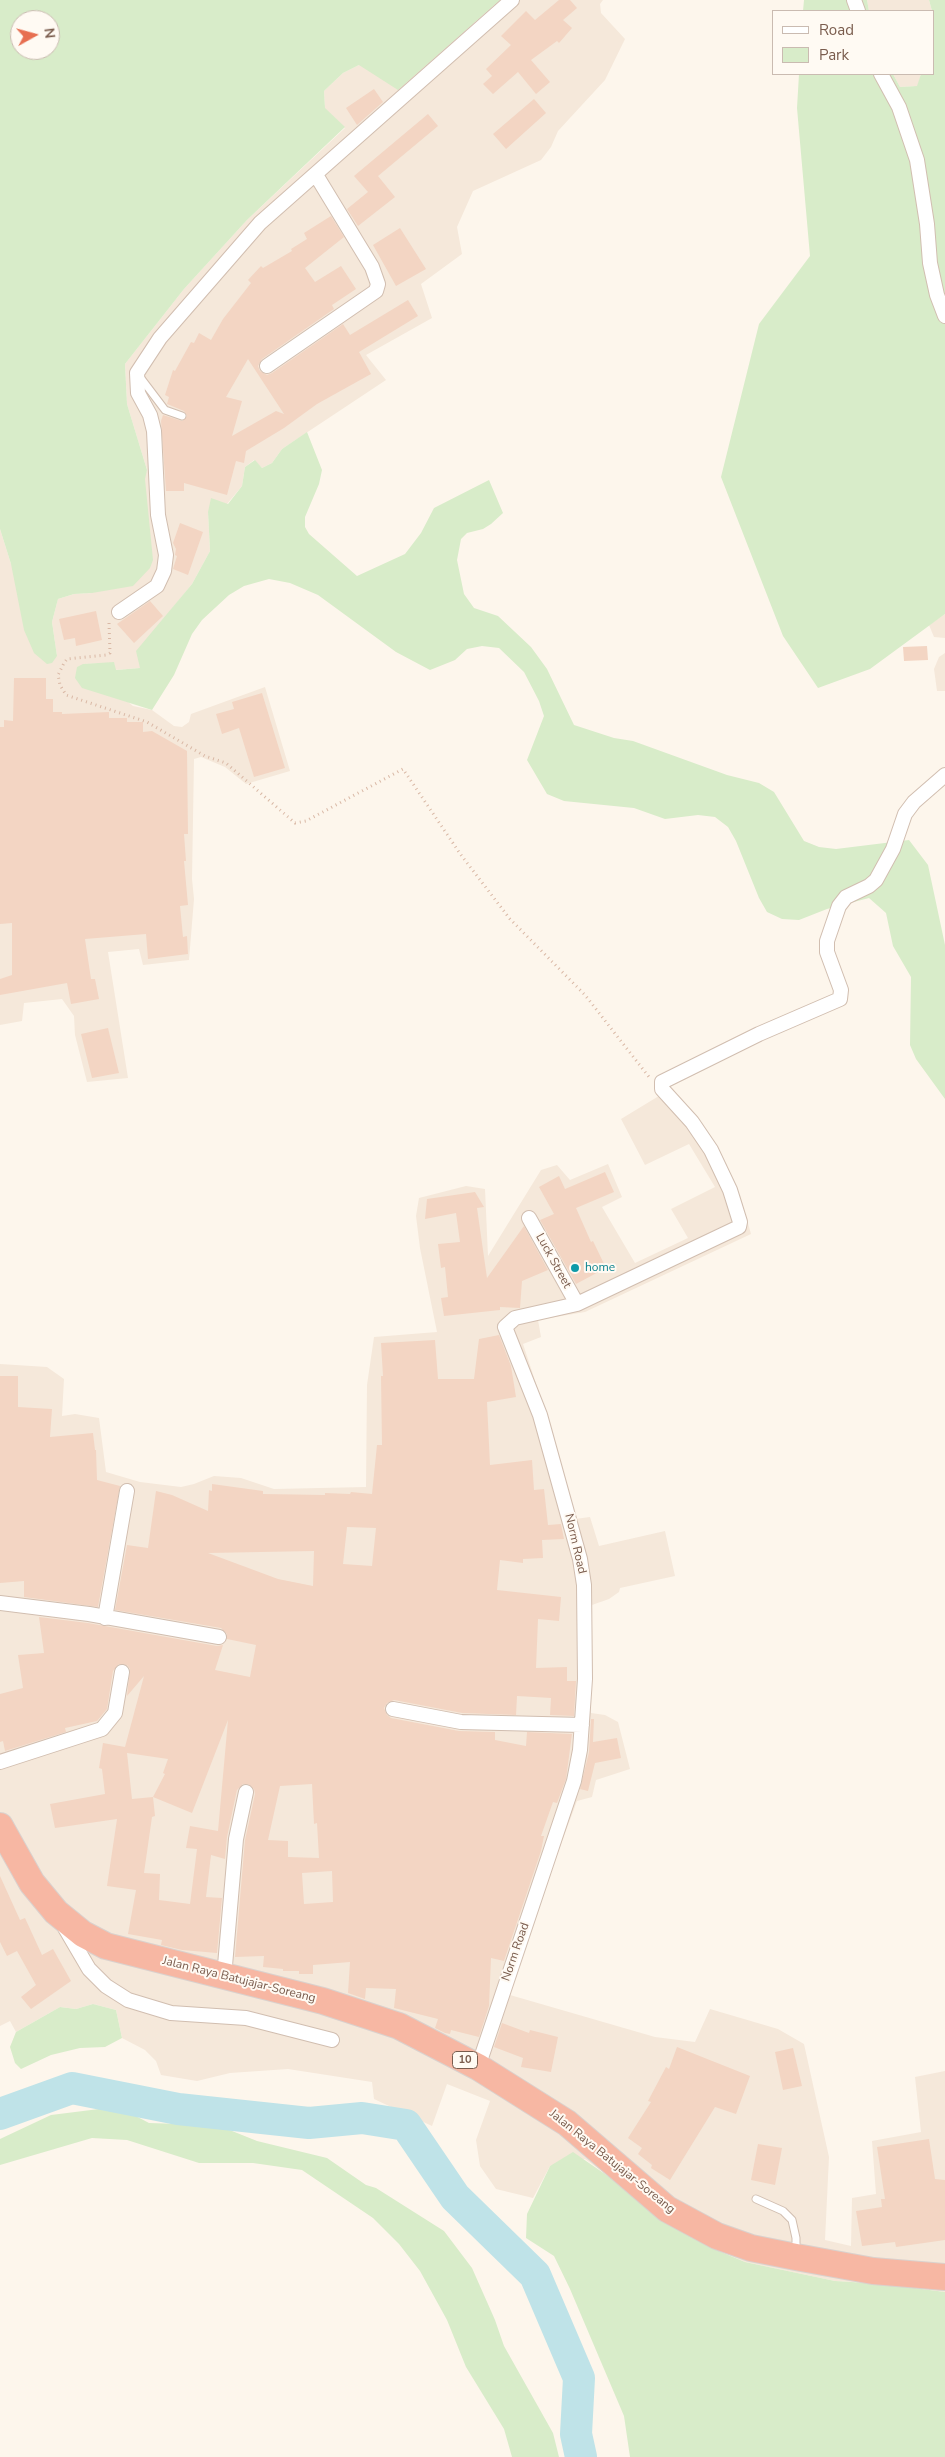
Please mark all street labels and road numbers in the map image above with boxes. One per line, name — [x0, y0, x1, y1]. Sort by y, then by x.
street label: Luck Street — [532, 1231, 574, 1291]
street label: Norm Road — [561, 1513, 589, 1575]
street label: Norm Road — [499, 1921, 533, 1983]
street label: Jalan Raya Batujajar-Soreang — [161, 1954, 317, 2006]
road number: 10 — [452, 2052, 478, 2068]
street label: Jalan Raya Batujajar-Soreang — [546, 2107, 678, 2217]

